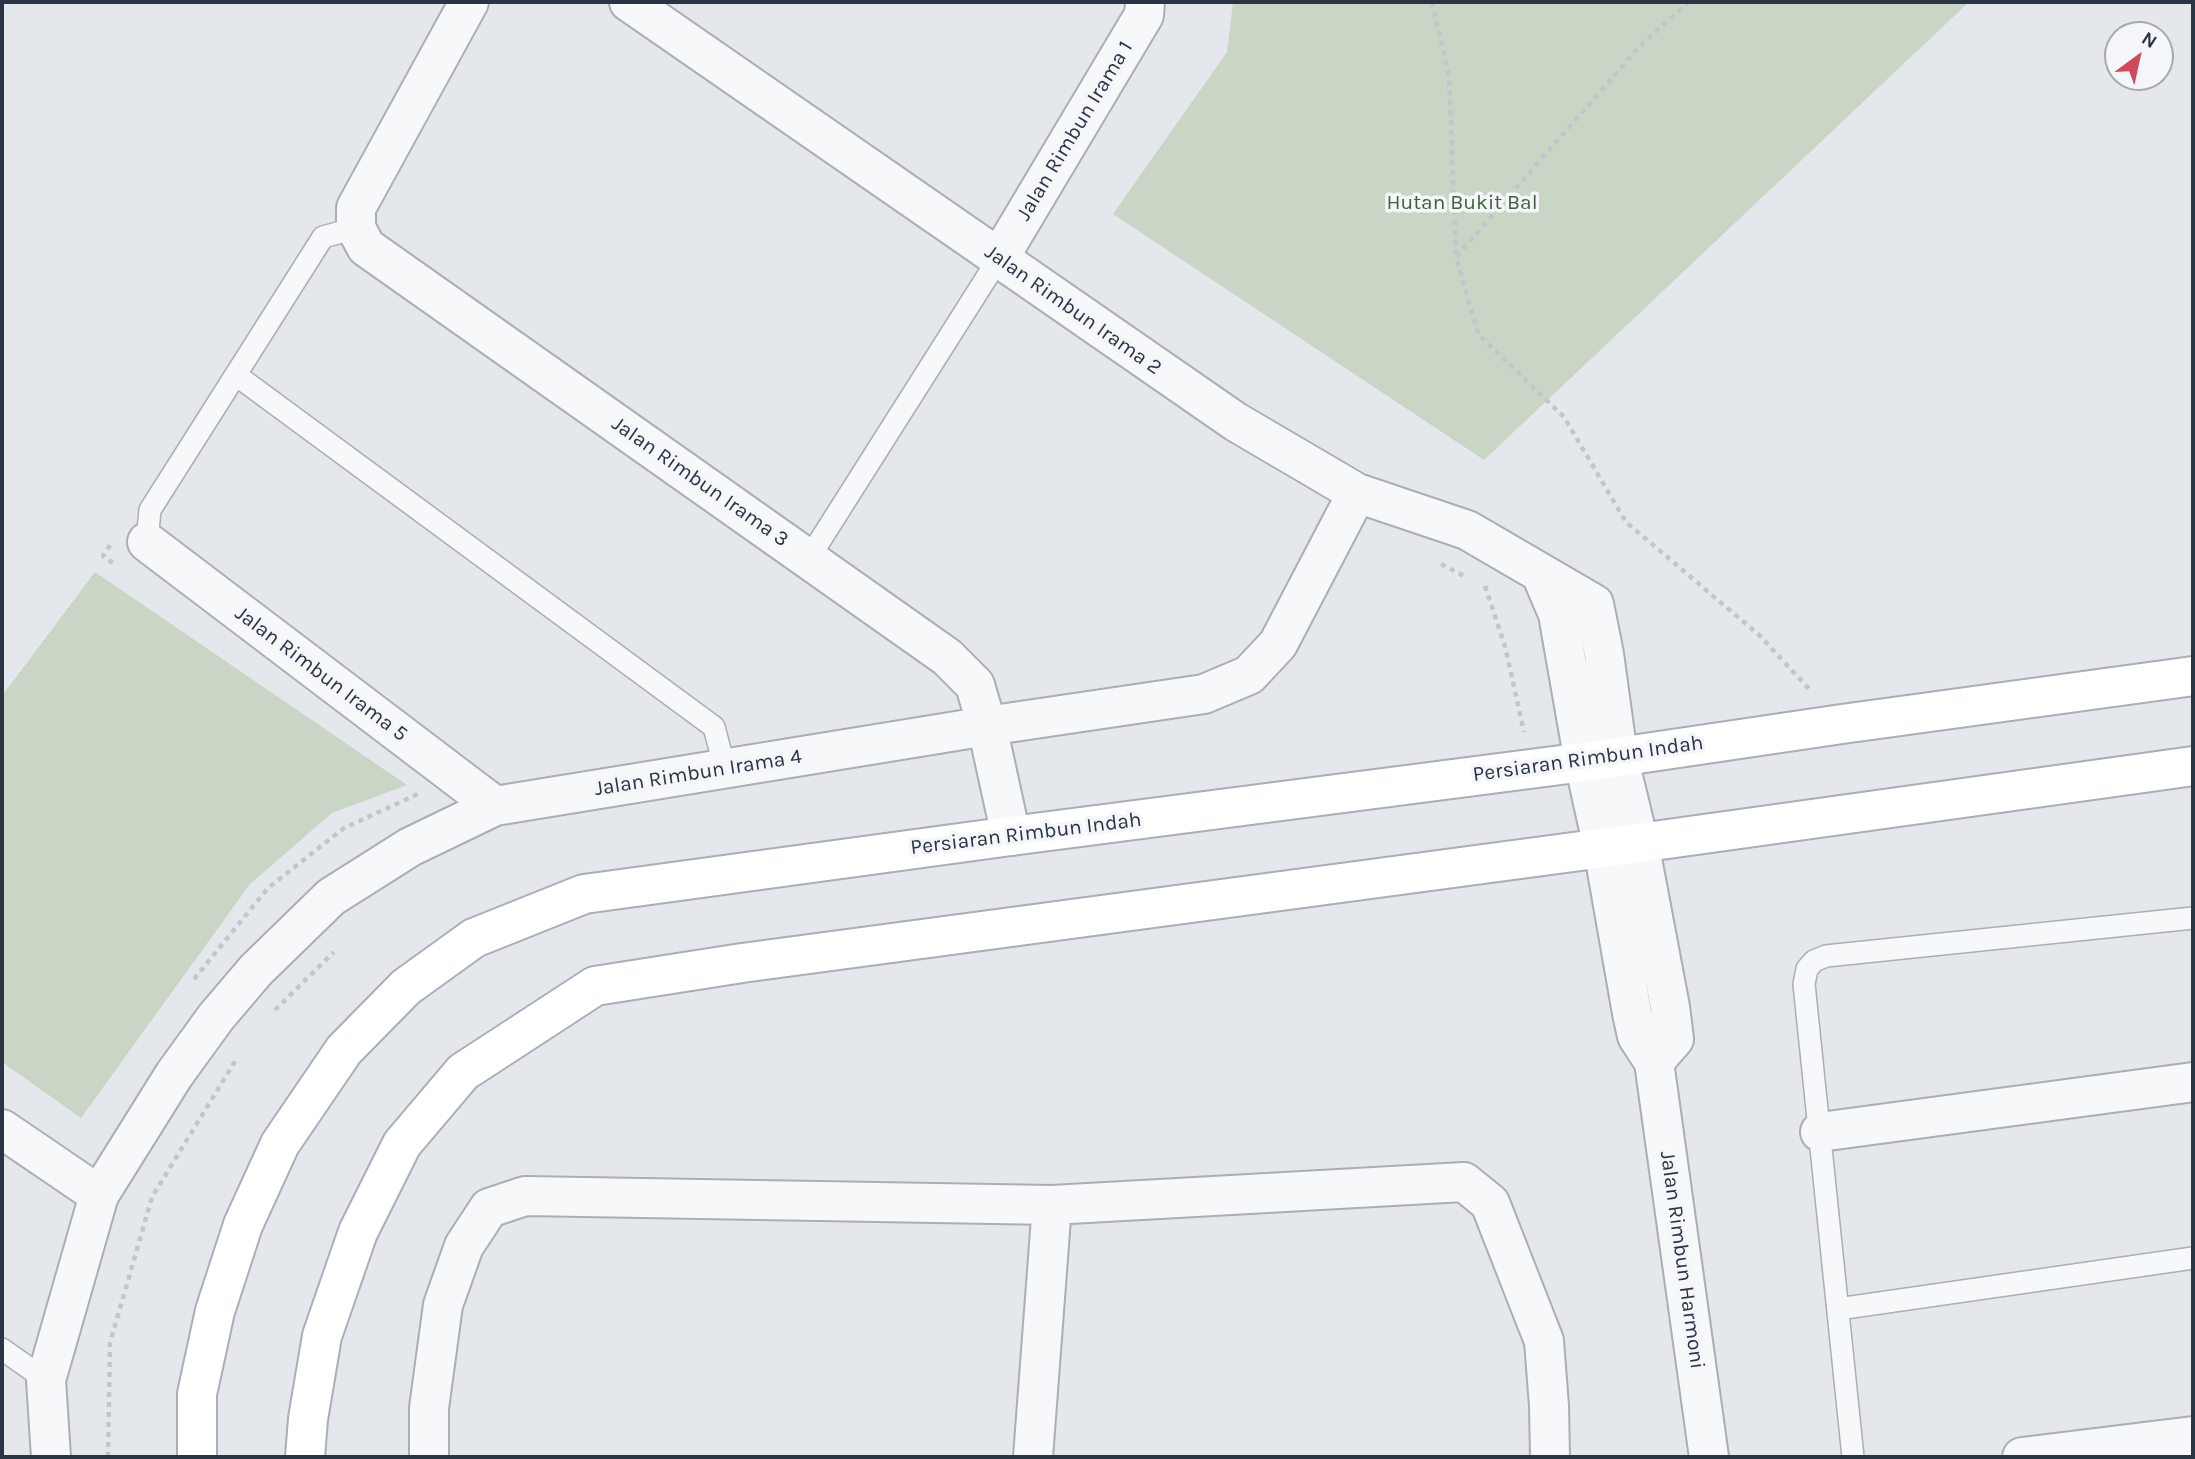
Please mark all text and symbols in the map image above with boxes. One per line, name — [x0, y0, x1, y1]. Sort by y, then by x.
north arrow — [2104, 21, 2174, 91]
text: N — [2138, 27, 2161, 53]
street label: Jalan Rimbun Irama 1 — [1011, 37, 1139, 225]
park label: Hutan Bukit Bal — [1386, 190, 1538, 216]
street label: Jalan Rimbun Irama 2 — [980, 239, 1166, 381]
street label: Jalan Rimbun Irama 3 — [607, 411, 793, 553]
street label: Jalan Rimbun Irama 5 — [230, 601, 412, 747]
street label: Persiaran Rimbun Indah — [1471, 730, 1705, 788]
street label: Jalan Rimbun Irama 4 — [592, 744, 804, 802]
street label: Persiaran Rimbun Indah — [909, 807, 1143, 861]
street label: Jalan Rimbun Harmoni — [1654, 1149, 1710, 1371]

